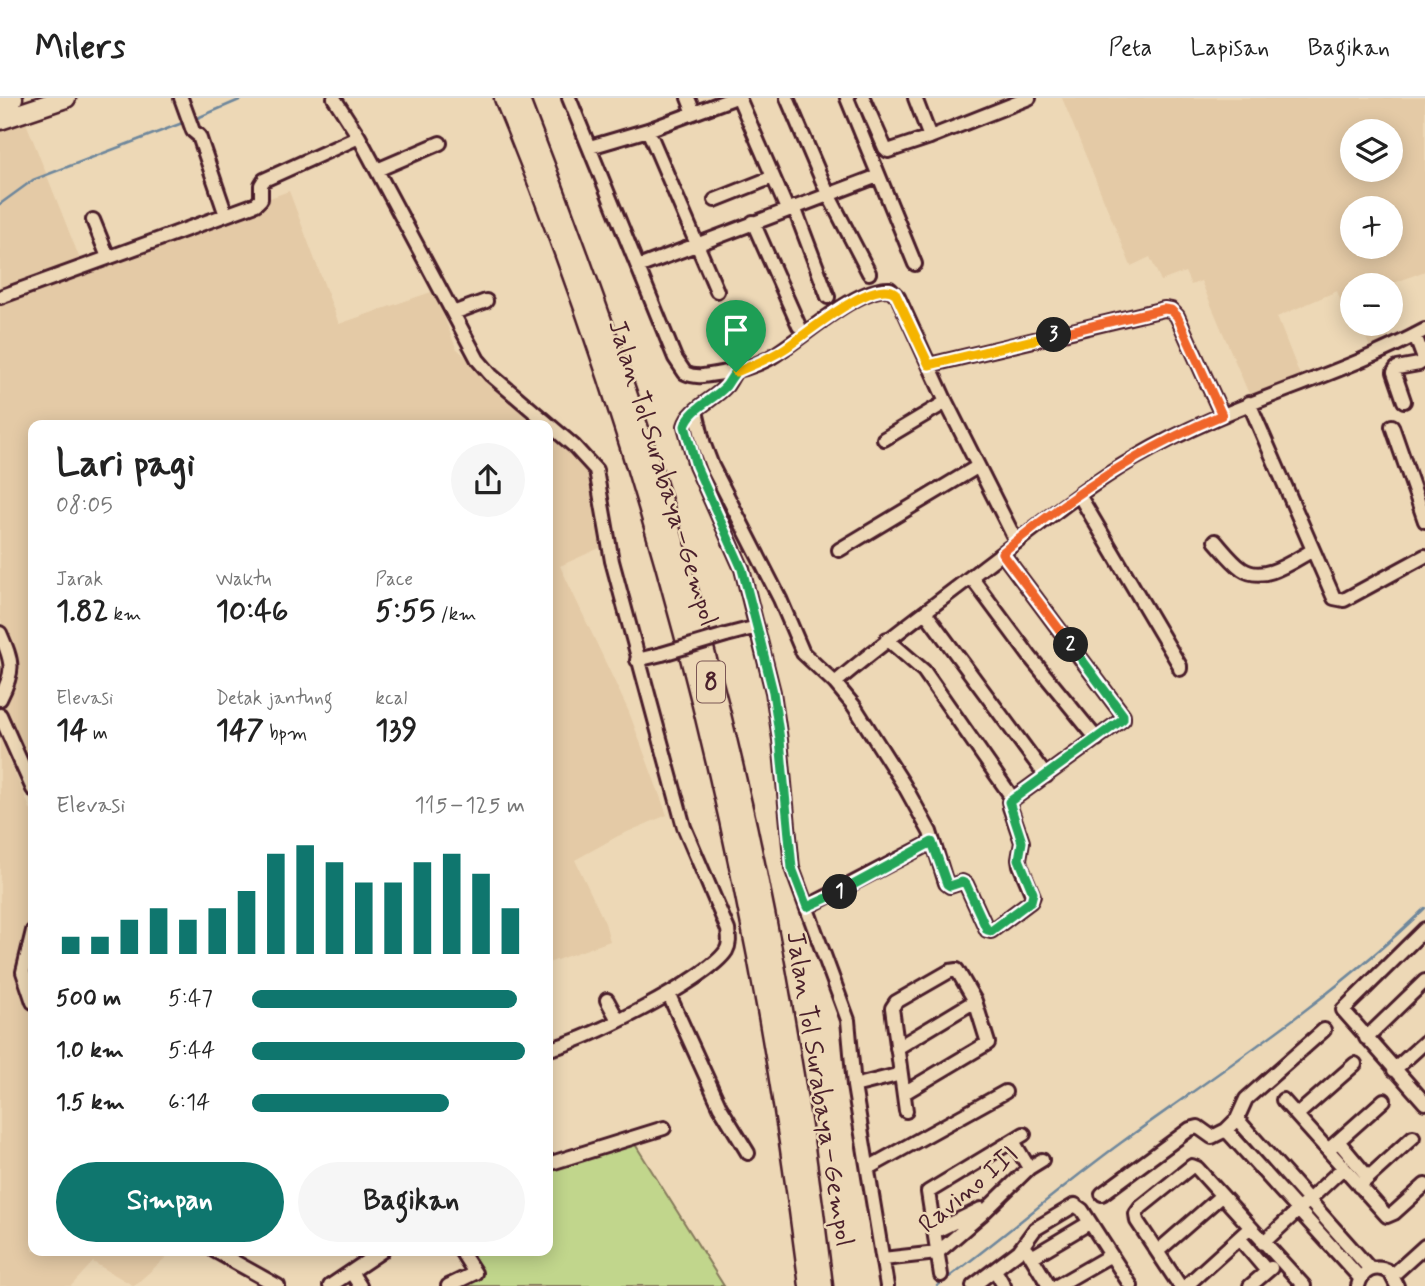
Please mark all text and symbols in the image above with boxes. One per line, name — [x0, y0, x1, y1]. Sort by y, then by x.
text: Milers — [35, 26, 125, 70]
text: Peta — [1109, 33, 1152, 64]
text: Lapisan — [1190, 33, 1269, 64]
text: Bagikan — [1307, 33, 1390, 64]
map controls — [1340, 119, 1403, 336]
button: layers — [1340, 119, 1403, 182]
button: + — [1340, 196, 1403, 259]
button: − — [1340, 273, 1403, 336]
pin — [706, 300, 766, 372]
icon: arrive — [717, 311, 755, 349]
street label: Jalan Tol Surabaya–Gempol — [599, 316, 725, 630]
pin: 3 — [1036, 317, 1072, 352]
text: 3 — [1049, 322, 1058, 347]
text: Lari pagi — [56, 440, 195, 489]
button: share — [451, 443, 525, 517]
text: 08:05 — [56, 491, 113, 521]
text: Jarak — [56, 567, 103, 592]
text: Waktu — [216, 567, 272, 592]
text: Pace — [375, 567, 413, 592]
text: 1.82 — [56, 592, 108, 631]
text: 10:46 — [216, 592, 288, 631]
text: 5:55 — [375, 592, 435, 631]
text: km — [108, 602, 141, 627]
text: /km — [435, 602, 476, 627]
pin: 2 — [1054, 628, 1088, 662]
text: 2 — [1066, 632, 1075, 657]
road number: 8 — [697, 662, 725, 702]
text: Elevasi — [56, 686, 113, 711]
text: Detak jantung — [216, 686, 333, 711]
text: kcal — [375, 686, 407, 711]
text: 14 — [56, 711, 88, 750]
text: 147 — [216, 711, 264, 750]
text: 139 — [375, 711, 417, 750]
text: m — [88, 721, 108, 746]
text: bpm — [264, 721, 307, 746]
text: Elevasi — [56, 791, 125, 821]
text: 115–125 m — [415, 791, 525, 821]
pin: 1 — [822, 874, 858, 910]
text: 1 — [835, 879, 844, 904]
street label: Jalan Tol Surabaya–Gempol — [777, 929, 861, 1249]
text: 500 m — [56, 984, 121, 1014]
text: 5:47 — [168, 984, 213, 1014]
text: 1.0 km — [56, 1036, 124, 1066]
text: 5:44 — [168, 1036, 215, 1066]
text: 1.5 km — [56, 1088, 125, 1118]
text: 6:14 — [168, 1088, 210, 1118]
street label: Ravino III — [912, 1138, 1026, 1242]
button: Simpan — [56, 1162, 284, 1242]
button: Bagikan — [298, 1162, 525, 1242]

